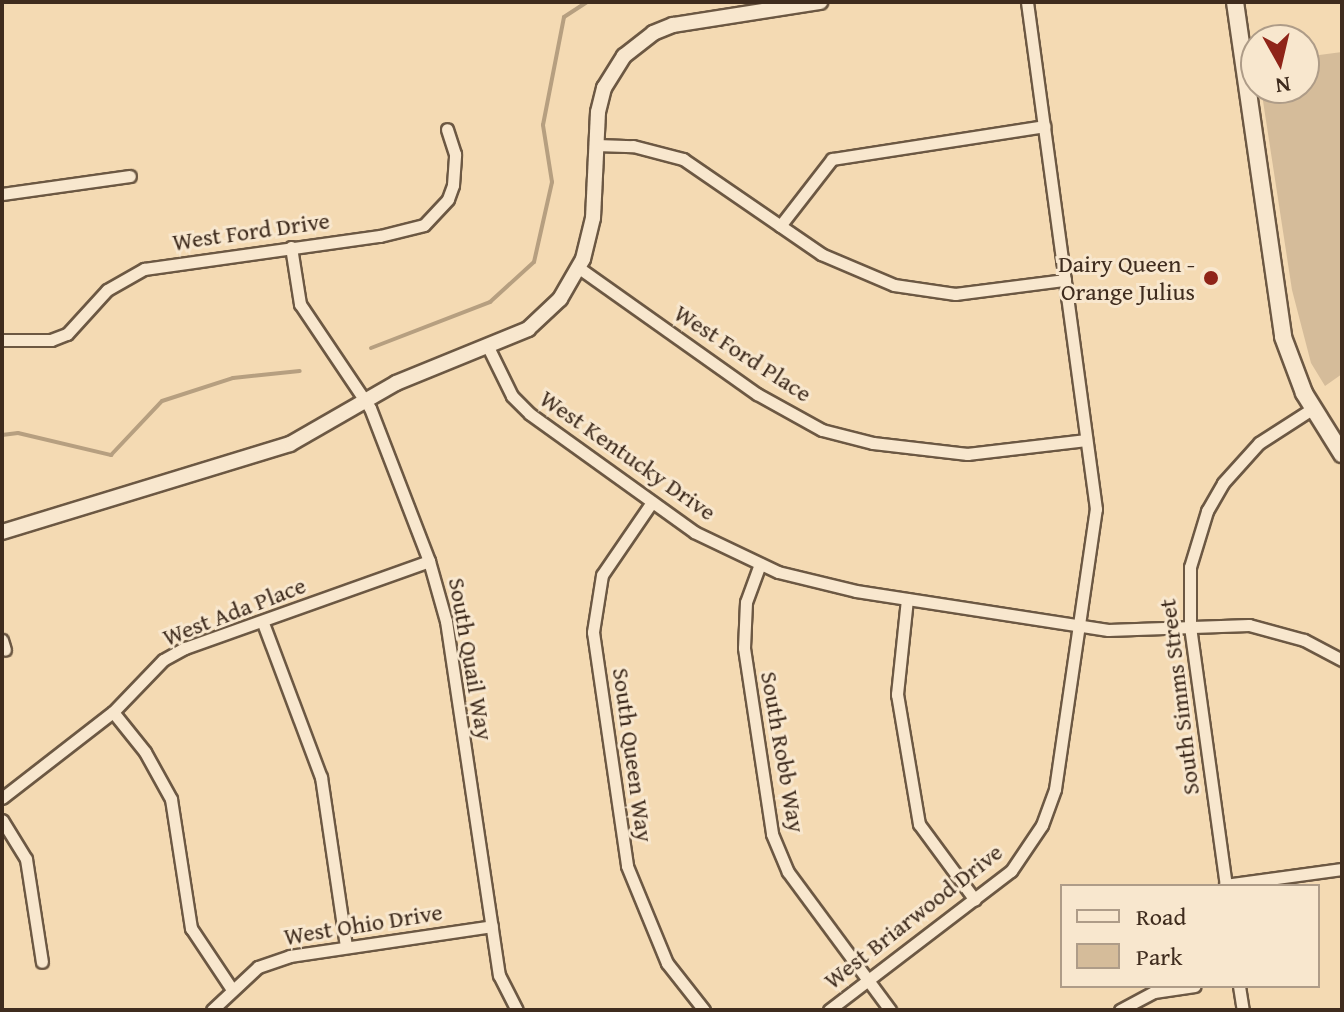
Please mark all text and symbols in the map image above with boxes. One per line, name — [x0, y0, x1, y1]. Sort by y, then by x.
north arrow — [1240, 24, 1320, 104]
text: N — [1274, 69, 1293, 103]
street label: West Ford Drive — [170, 206, 332, 256]
place label: Dairy Queen - Orange Julius — [1058, 250, 1195, 306]
marker: Dairy Queen - Orange Julius — [1202, 269, 1220, 287]
street label: West Ford Place — [669, 298, 817, 408]
street label: West Kentucky Drive — [535, 384, 721, 526]
street label: West Ada Place — [158, 571, 310, 651]
street label: South Quail Way — [443, 575, 499, 743]
street label: South Simms Street — [1153, 597, 1205, 797]
street label: South Queen Way — [607, 666, 659, 844]
street label: South Robb Way — [755, 669, 811, 835]
street label: West Briarwood Drive — [818, 837, 1008, 995]
legend — [1060, 884, 1320, 988]
street label: West Ohio Drive — [282, 897, 444, 951]
text: Road — [1136, 899, 1186, 934]
text: Park — [1136, 939, 1182, 974]

